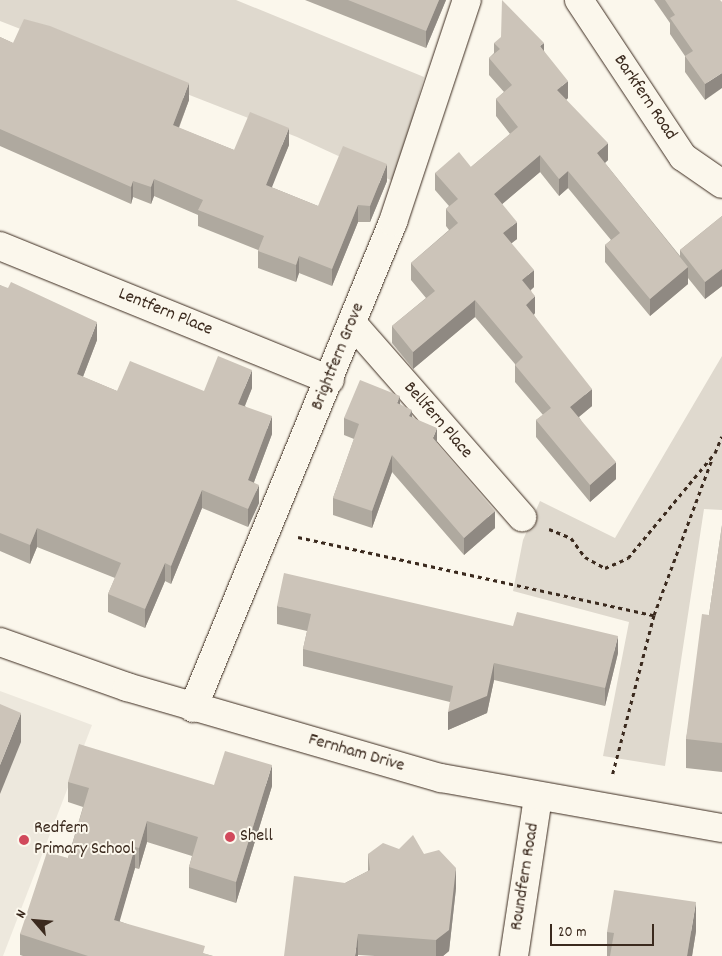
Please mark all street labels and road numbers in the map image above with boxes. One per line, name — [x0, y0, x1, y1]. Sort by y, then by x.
street label: Barkfern Road — [608, 51, 680, 145]
street label: Lentfern Place — [115, 284, 215, 342]
street label: Brightfern Grove — [308, 300, 370, 414]
street label: Bellfern Place — [398, 378, 476, 464]
street label: Fernham Drive — [306, 730, 406, 778]
street label: Roundfern Road — [507, 822, 545, 932]

